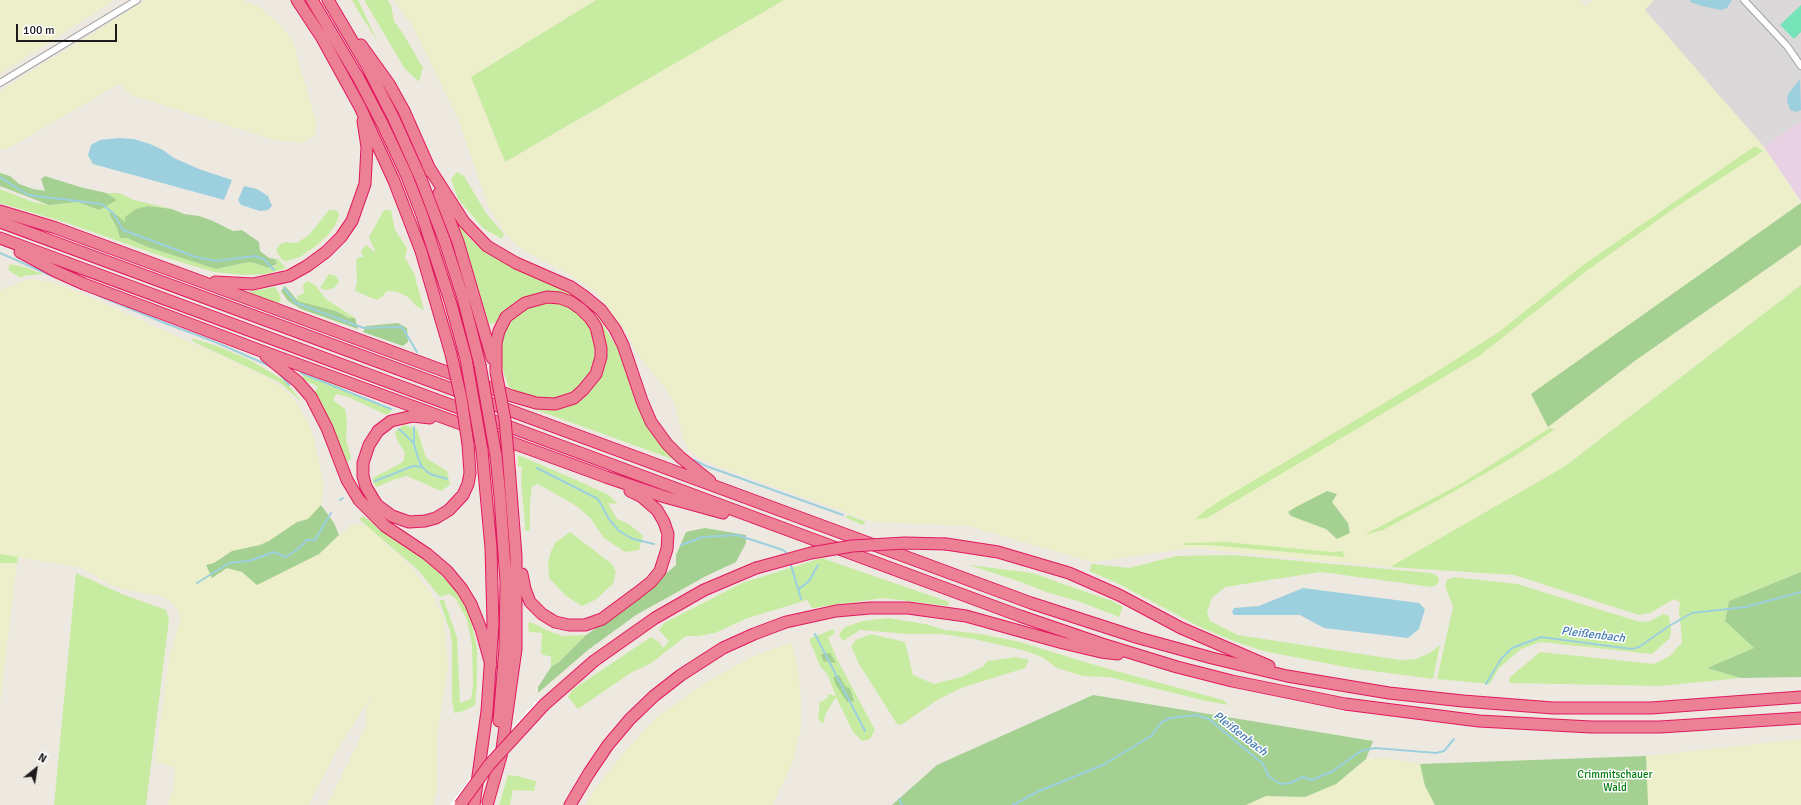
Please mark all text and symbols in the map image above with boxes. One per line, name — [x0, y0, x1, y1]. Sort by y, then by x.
scale bar — [18, 16, 119, 42]
text: 100 m — [23, 23, 55, 38]
water label: Pleißenbach — [1560, 624, 1626, 646]
water label: Pleißenbach — [1210, 709, 1270, 759]
north arrow — [16, 749, 56, 789]
text: N — [36, 751, 49, 766]
park label: Crimmitschauer Wald — [1577, 768, 1653, 794]

